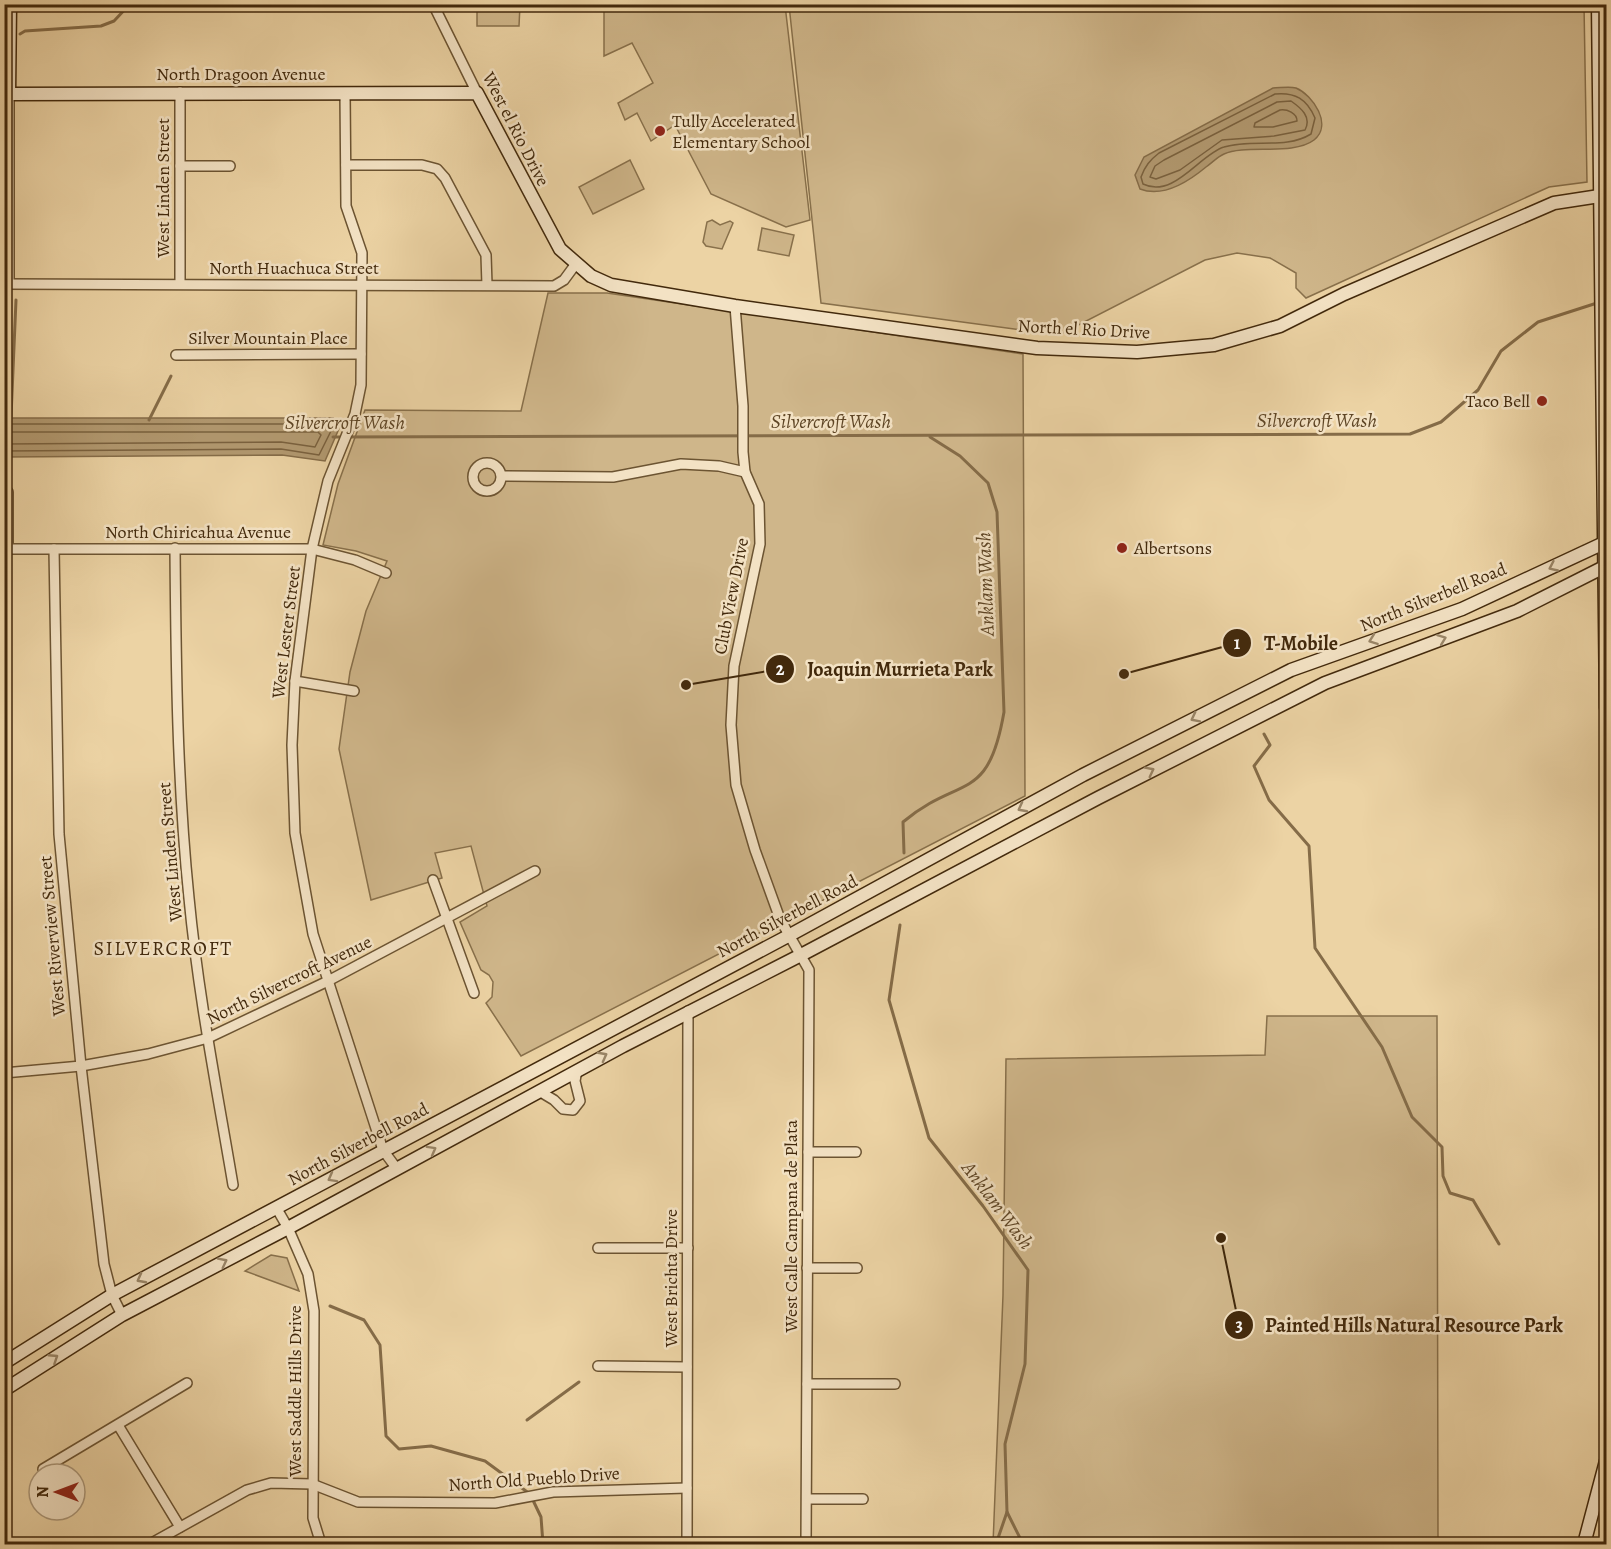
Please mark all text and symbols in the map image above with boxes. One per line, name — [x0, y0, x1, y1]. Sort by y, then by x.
street label: North Dragoon Avenue — [156, 62, 326, 86]
street label: West el Rio Drive — [476, 67, 555, 190]
place label: Tully Accelerated Elementary School — [672, 109, 810, 154]
street label: West Linden Street — [151, 118, 175, 259]
marker: Tully Accelerated Elementary School — [653, 124, 667, 138]
street label: North Huachuca Street — [209, 256, 379, 280]
street label: North el Rio Drive — [1017, 314, 1151, 344]
street label: Silver Mountain Place — [188, 326, 348, 350]
place label: Taco Bell — [1465, 389, 1531, 413]
marker: Taco Bell — [1535, 394, 1549, 408]
water label: Silvercroft Wash — [1257, 407, 1377, 434]
water label: Silvercroft Wash — [771, 408, 891, 435]
water label: Silvercroft Wash — [285, 409, 405, 436]
street label: North Chiricahua Avenue — [105, 520, 291, 544]
water label: Anklam Wash — [970, 532, 1001, 637]
street label: Club View Drive — [708, 536, 754, 656]
place label: Albertsons — [1133, 536, 1212, 560]
marker: Albertsons — [1115, 541, 1129, 555]
street label: North Silverbell Road — [1356, 557, 1510, 637]
one-way arrow — [1549, 559, 1560, 571]
street label: West Lester Street — [266, 564, 306, 701]
callout: T-Mobile — [1222, 624, 1350, 662]
text: T-Mobile — [1264, 630, 1338, 657]
text: 1 — [1234, 631, 1241, 655]
one-way arrow — [1368, 633, 1379, 646]
one-way arrow — [1436, 634, 1447, 646]
callout: Joaquin Murrieta Park — [765, 650, 1005, 688]
text: Joaquin Murrieta Park — [807, 656, 994, 683]
text: 2 — [776, 657, 785, 681]
one-way arrow — [1190, 711, 1201, 723]
one-way arrow — [1144, 767, 1155, 779]
street label: West Linden Street — [152, 781, 188, 924]
one-way arrow — [1017, 801, 1028, 812]
street label: West Riverview Street — [33, 855, 71, 1018]
street label: North Silverbell Road — [712, 869, 862, 963]
street label: North Silvercroft Avenue — [202, 930, 376, 1030]
district label: SILVERCROFT — [93, 935, 233, 962]
one-way arrow — [597, 1052, 607, 1063]
street label: North Silverbell Road — [283, 1097, 433, 1191]
street label: West Calle Campana de Plata — [779, 1119, 803, 1333]
one-way arrow — [426, 1146, 436, 1157]
water label: Anklam Wash — [955, 1155, 1040, 1255]
one-way arrow — [328, 1171, 338, 1182]
street label: West Brichta Drive — [659, 1209, 683, 1348]
one-way arrow — [217, 1258, 227, 1269]
one-way arrow — [136, 1272, 147, 1284]
street label: West Saddle Hills Drive — [283, 1305, 307, 1478]
callout: Painted Hills Natural Resource Park — [1224, 1306, 1575, 1344]
text: Painted Hills Natural Resource Park — [1265, 1312, 1564, 1339]
text: 3 — [1235, 1313, 1243, 1337]
one-way arrow — [47, 1354, 58, 1365]
street label: North Old Pueblo Drive — [447, 1461, 621, 1497]
north arrow — [27, 1462, 87, 1522]
text: N — [32, 1486, 54, 1498]

